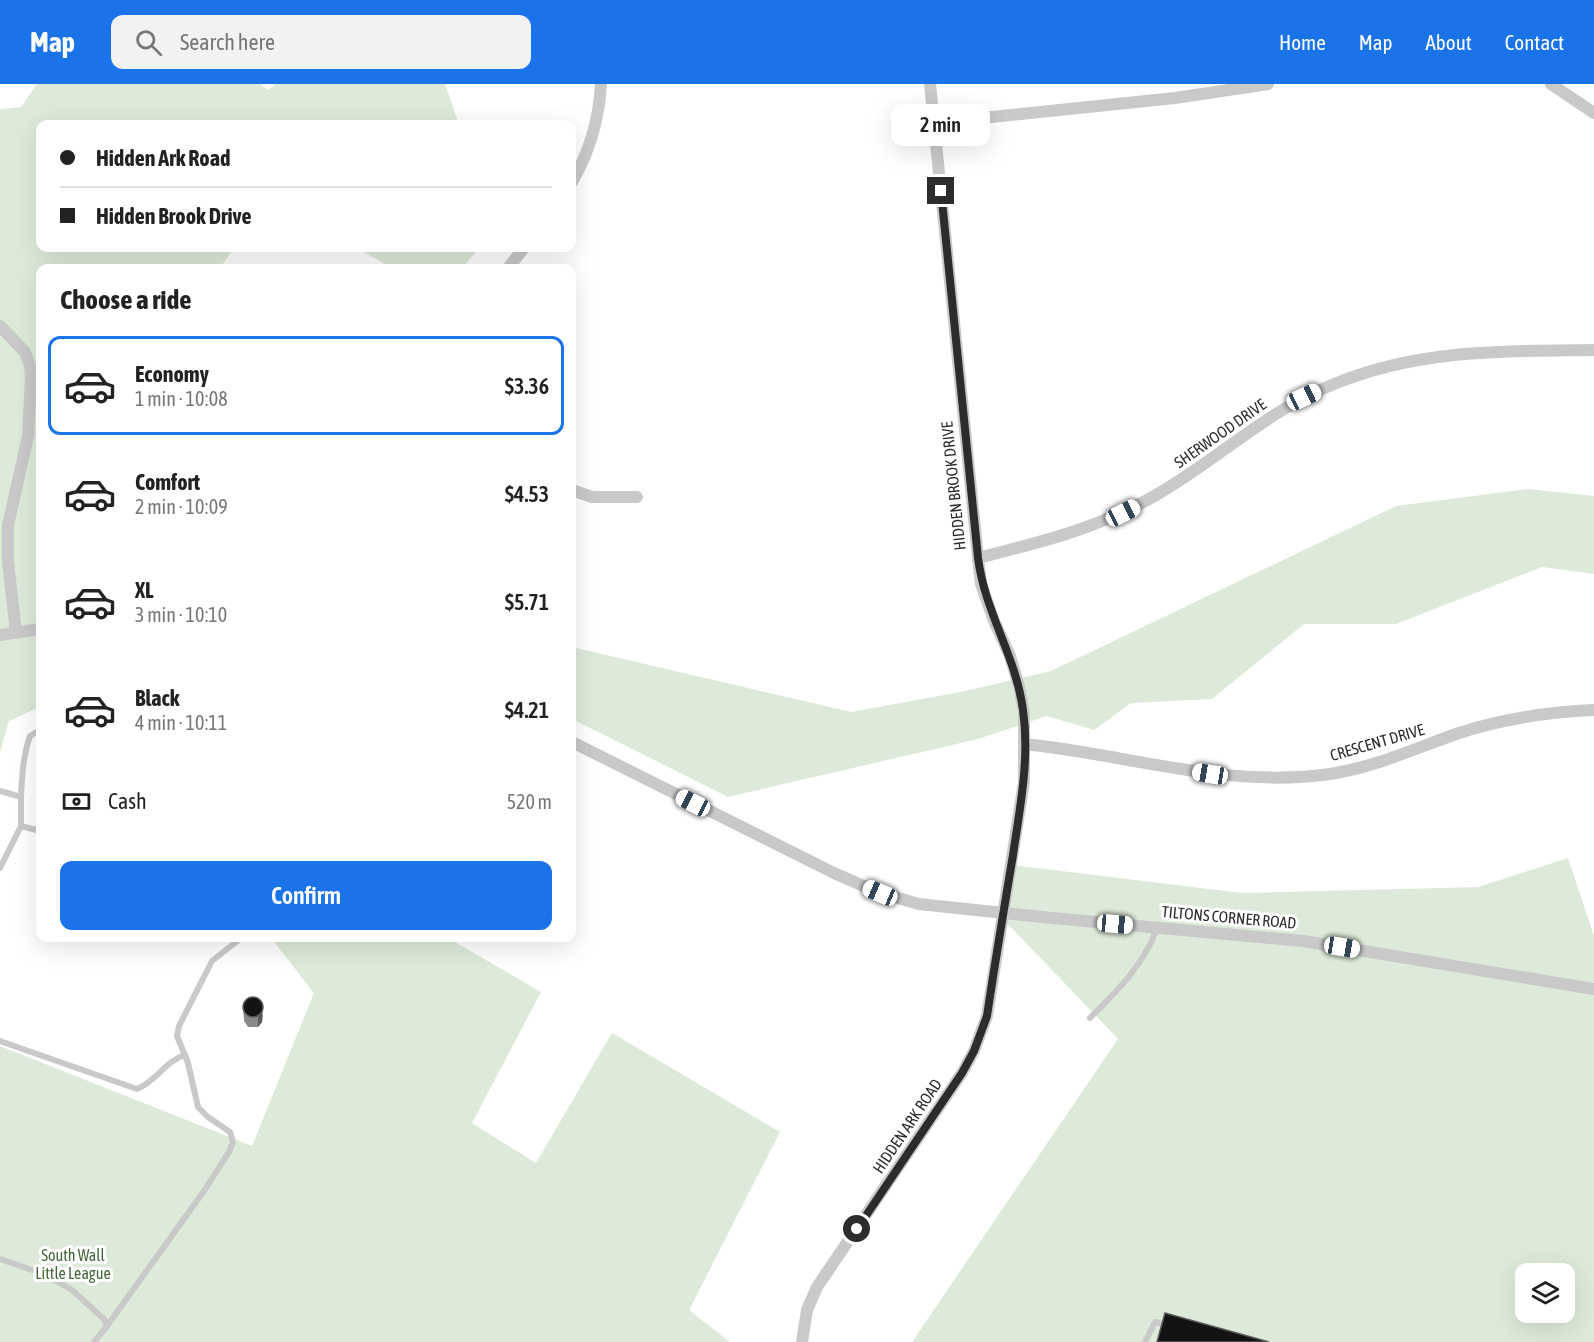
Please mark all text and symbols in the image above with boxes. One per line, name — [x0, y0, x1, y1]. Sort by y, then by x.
search box — [111, 15, 531, 69]
text: Map — [30, 26, 75, 58]
icon: search — [132, 26, 165, 59]
text: Search here — [180, 29, 275, 55]
text: Home — [1279, 30, 1326, 54]
text: Map — [1359, 30, 1393, 54]
text: About — [1426, 30, 1472, 54]
text: Contact — [1505, 30, 1564, 54]
callout: 2 min — [892, 104, 990, 146]
text: 2 min — [920, 113, 961, 136]
text: Hidden Ark Road — [96, 145, 230, 171]
route end — [927, 177, 954, 204]
text: Hidden Brook Drive — [96, 203, 251, 229]
text: Choose a ride — [60, 284, 192, 315]
icon: car — [63, 359, 117, 413]
text: Economy — [135, 361, 209, 387]
text: $3.36 — [505, 373, 549, 399]
car — [1284, 381, 1324, 413]
text: 1 min · 10:08 — [135, 387, 228, 410]
street label: SHERWOOD DRIVE — [1171, 395, 1269, 471]
street label: HIDDEN BROOK DRIVE — [937, 420, 969, 551]
icon: car — [63, 467, 117, 521]
text: Comfort — [135, 469, 200, 495]
text: $4.53 — [505, 481, 549, 507]
text: 2 min · 10:09 — [135, 495, 228, 518]
car — [1103, 497, 1143, 529]
icon: car — [63, 575, 117, 629]
text: XL — [135, 577, 153, 603]
text: $5.71 — [505, 589, 549, 615]
text: 3 min · 10:10 — [135, 603, 227, 626]
icon: car — [63, 683, 117, 737]
text: Black — [135, 685, 179, 711]
text: $4.21 — [505, 697, 549, 723]
text: 4 min · 10:11 — [135, 711, 227, 734]
street label: CRESCENT DRIVE — [1328, 720, 1426, 764]
car — [1191, 762, 1229, 786]
icon: cash — [60, 785, 93, 818]
car — [673, 787, 713, 819]
text: Cash — [108, 788, 147, 814]
text: 520 m — [507, 790, 552, 813]
button: Confirm — [60, 861, 552, 930]
car — [860, 878, 900, 908]
street label: TILTONS CORNER ROAD — [1161, 902, 1297, 932]
car — [1096, 913, 1134, 935]
car — [1323, 935, 1361, 959]
street label: HIDDEN ARK ROAD — [869, 1076, 945, 1176]
route start — [843, 1215, 870, 1242]
park label: South Wall Little League — [35, 1246, 111, 1283]
map controls — [1515, 1263, 1575, 1323]
button: layers — [1515, 1263, 1575, 1323]

